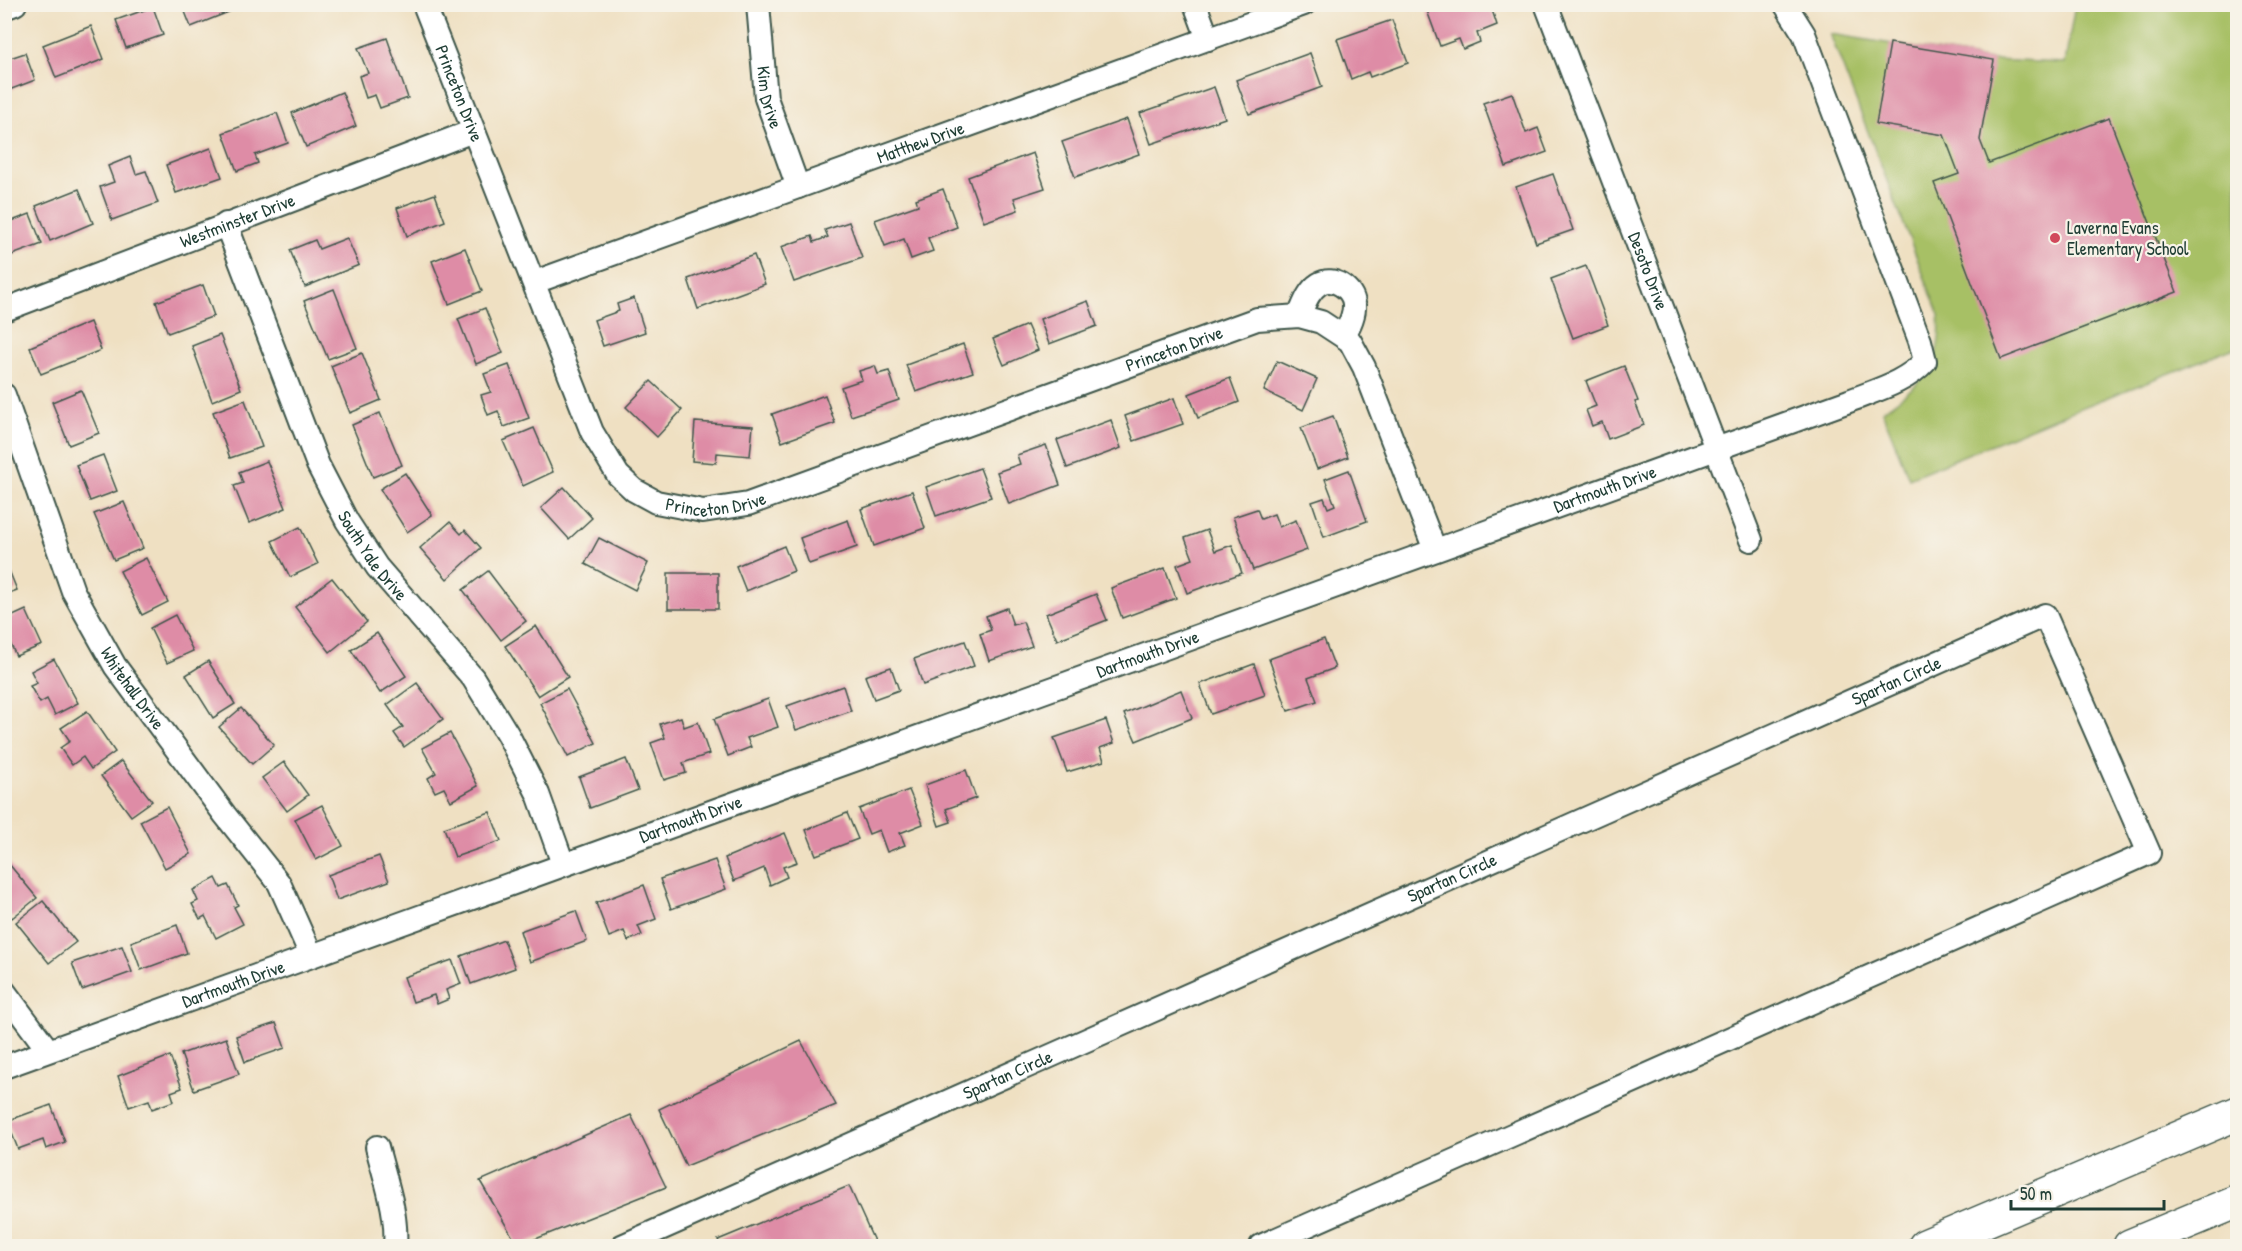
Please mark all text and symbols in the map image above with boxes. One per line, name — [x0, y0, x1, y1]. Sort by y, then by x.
street label: Princeton Drive — [429, 41, 490, 145]
street label: Kim Drive — [751, 65, 789, 132]
street label: Matthew Drive — [873, 115, 968, 169]
street label: Westminster Drive — [176, 187, 298, 254]
place label: Laverna Evans Elementary School — [2067, 215, 2189, 261]
street label: Desoto Drive — [1622, 228, 1675, 313]
marker: Laverna Evans Elementary School — [2048, 231, 2062, 245]
street label: Princeton Drive — [1122, 319, 1226, 378]
street label: Dartmouth Drive — [1550, 459, 1659, 519]
street label: Princeton Drive — [664, 486, 769, 523]
street label: South Yale Drive — [332, 506, 414, 606]
street label: Dartmouth Drive — [1093, 624, 1202, 684]
street label: Whitehall Drive — [95, 642, 171, 735]
street label: Spartan Circle — [1847, 650, 1945, 711]
street label: Dartmouth Drive — [636, 789, 745, 849]
street label: Spartan Circle — [1403, 847, 1500, 908]
street label: Dartmouth Drive — [179, 954, 288, 1014]
street label: Spartan Circle — [959, 1044, 1056, 1105]
scale bar — [2011, 1173, 2164, 1211]
text: 50 m — [2020, 1181, 2052, 1206]

